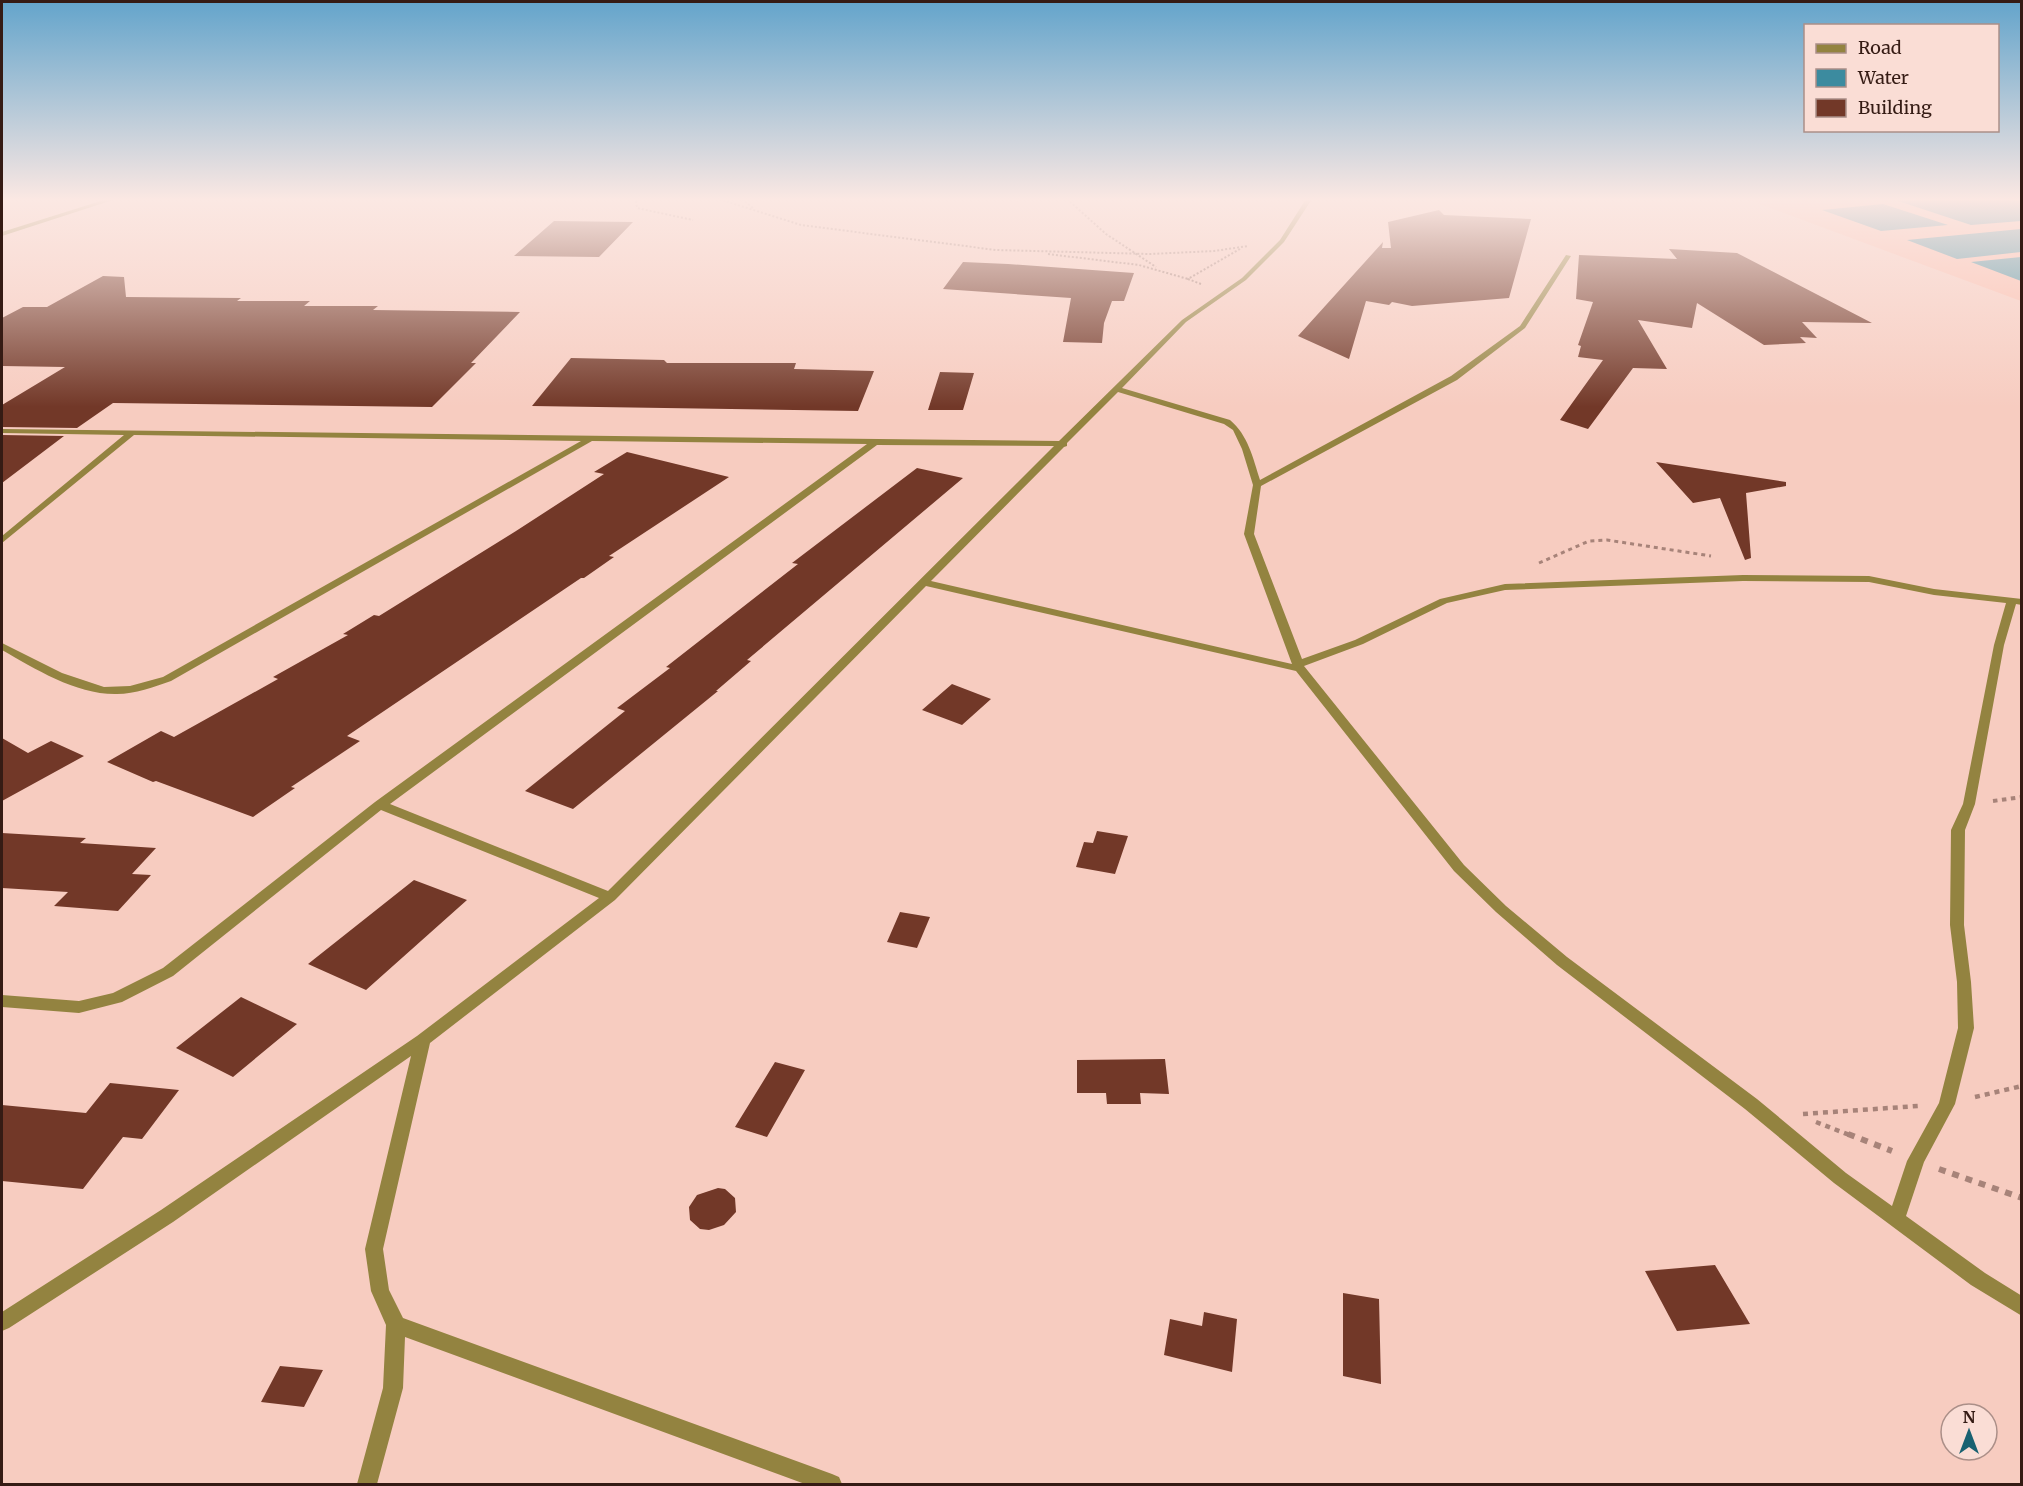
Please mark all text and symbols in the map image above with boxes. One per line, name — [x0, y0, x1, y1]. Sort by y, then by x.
legend — [1804, 24, 1999, 132]
text: Road — [1858, 36, 1902, 59]
text: Water — [1857, 66, 1909, 89]
text: Building — [1858, 96, 1932, 119]
north arrow — [1939, 1402, 1999, 1462]
text: N — [1963, 1407, 1976, 1427]

